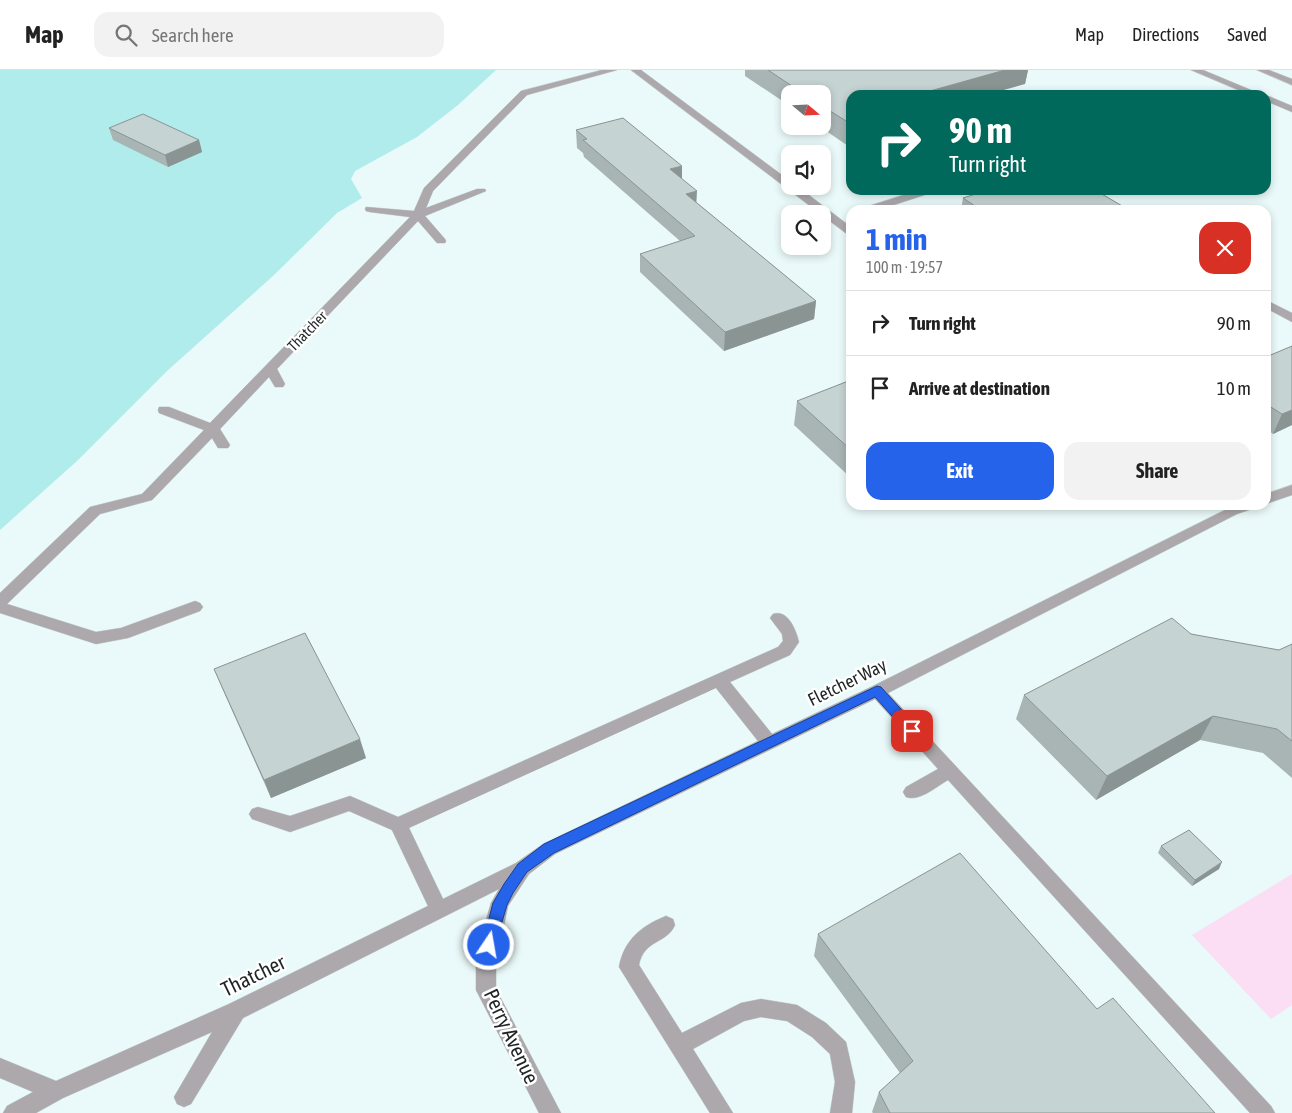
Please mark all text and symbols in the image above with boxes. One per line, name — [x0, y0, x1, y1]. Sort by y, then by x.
search box — [94, 12, 444, 57]
text: Map — [25, 21, 64, 48]
icon: search — [112, 21, 140, 49]
text: Search here — [152, 24, 234, 46]
text: Map — [1075, 24, 1104, 45]
text: Directions — [1132, 24, 1199, 45]
text: Saved — [1227, 24, 1267, 45]
north arrow — [781, 85, 831, 135]
map controls — [781, 85, 831, 255]
icon: right — [866, 110, 931, 175]
text: 90 m — [949, 110, 1012, 150]
button: sound — [781, 145, 831, 195]
text: Turn right — [949, 151, 1026, 177]
button: search — [781, 205, 831, 255]
text: 1 min — [866, 222, 927, 256]
button: close — [1199, 222, 1251, 274]
text: 100 m · 19:57 — [866, 258, 943, 276]
street label: Thatcher — [284, 307, 330, 354]
icon: right — [866, 309, 894, 337]
text: Turn right — [909, 312, 976, 334]
text: 90 m — [1217, 312, 1251, 334]
icon: arrive — [866, 374, 894, 402]
text: Arrive at destination — [909, 377, 1050, 399]
text: 10 m — [1217, 377, 1251, 399]
button: Exit — [866, 442, 1054, 500]
button: Share — [1064, 442, 1251, 500]
street label: Fletcher Way — [804, 654, 890, 710]
pin — [891, 710, 933, 752]
icon: arrive — [898, 717, 926, 745]
position arrow — [462, 918, 514, 970]
street label: Thatcher — [217, 949, 290, 1001]
street label: Perry Avenue — [480, 985, 544, 1087]

